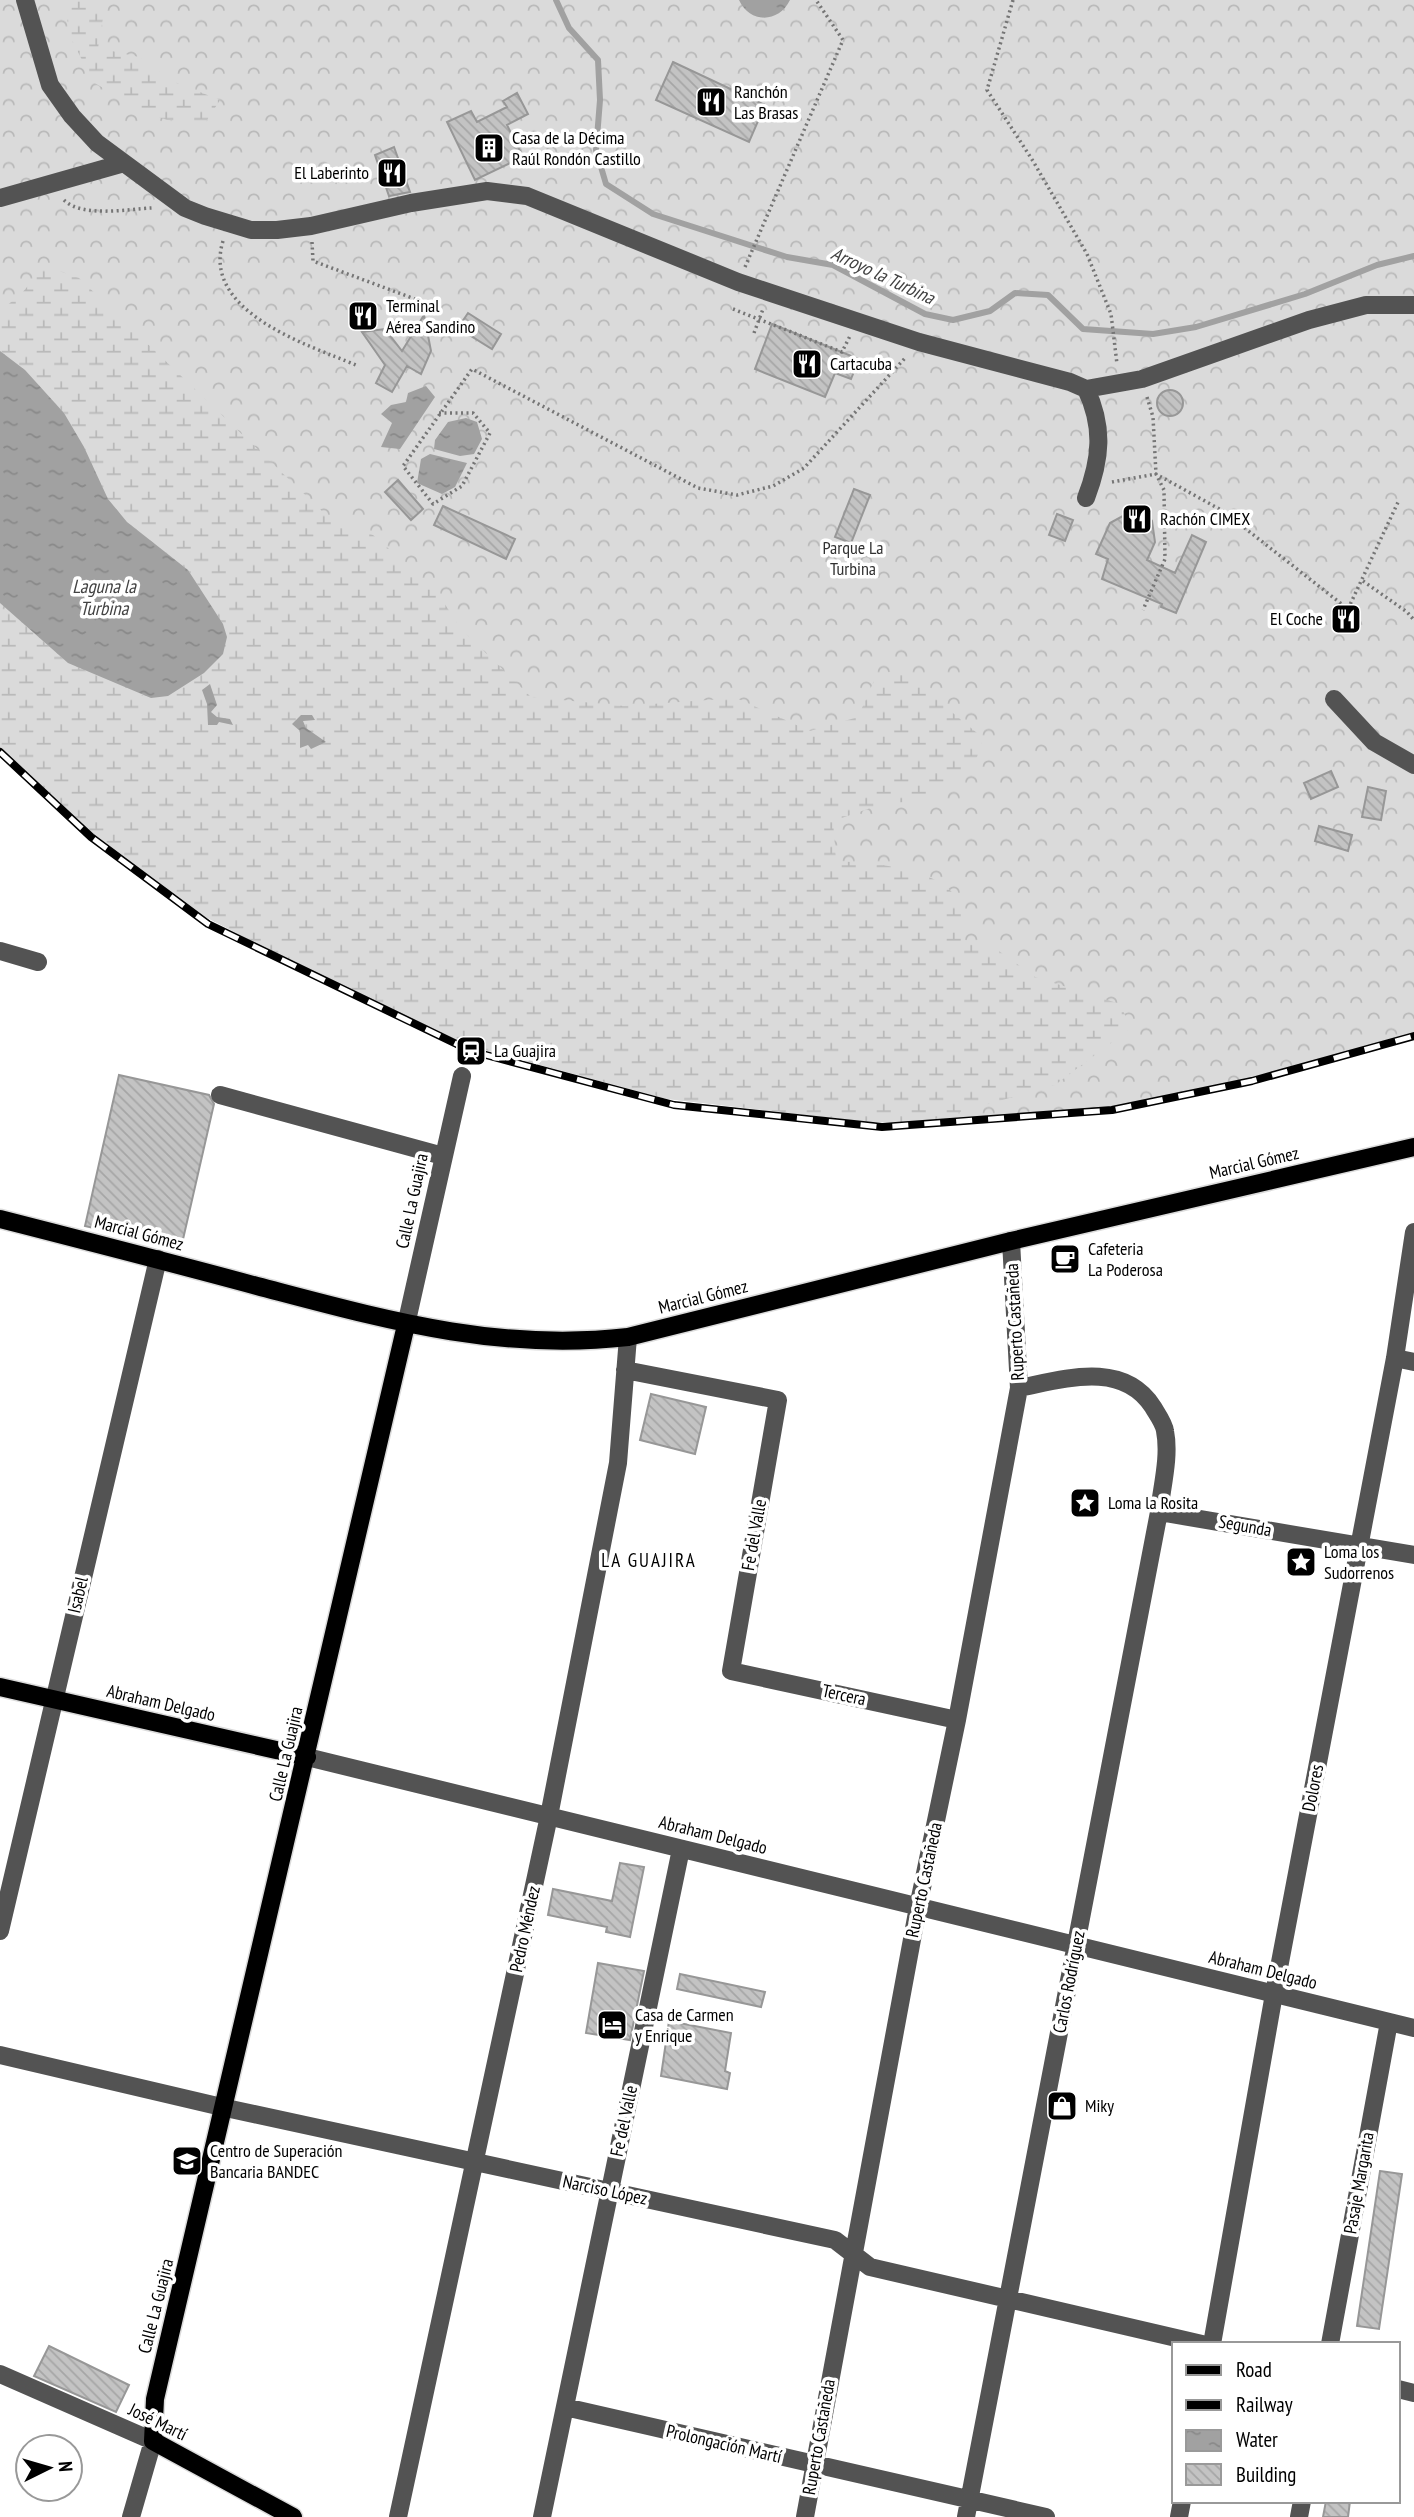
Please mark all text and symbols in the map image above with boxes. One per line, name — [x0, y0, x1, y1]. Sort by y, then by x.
place label: Ranchón Las Brasas — [734, 80, 798, 124]
restaurant icon: Ranchón Las Brasas — [694, 85, 728, 119]
place label: Casa de la Décima Raúl Rondón Castillo — [512, 126, 641, 170]
building icon: Casa de la Décima Raúl Rondón Castillo — [472, 131, 506, 165]
restaurant icon: El Laberinto — [375, 156, 409, 190]
place label: El Laberinto — [294, 161, 369, 184]
water label: Arroyo la Turbina — [828, 241, 940, 310]
place label: Terminal Aérea Sandino — [386, 294, 476, 338]
restaurant icon: Terminal Aérea Sandino — [346, 299, 380, 333]
restaurant icon: Cartacuba — [790, 347, 824, 381]
place label: Cartacuba — [830, 352, 892, 375]
restaurant icon: Rachón CIMEX — [1120, 502, 1154, 536]
place label: Rachón CIMEX — [1160, 507, 1250, 530]
park label: Parque La Turbina — [822, 536, 884, 580]
water label: Laguna la Turbina — [72, 574, 137, 620]
restaurant icon: El Coche — [1329, 602, 1363, 636]
place label: El Coche — [1270, 607, 1323, 630]
station icon: La Guajira — [454, 1034, 488, 1068]
place label: La Guajira — [494, 1039, 556, 1062]
street label: Marcial Gómez — [1207, 1141, 1301, 1184]
street label: Calle La Guajira — [390, 1151, 433, 1251]
street label: Marcial Gómez — [92, 1210, 186, 1255]
place label: Cafeteria La Poderosa — [1088, 1237, 1163, 1281]
cafe icon: Cafeteria La Poderosa — [1048, 1242, 1082, 1276]
street label: Ruperto Castañeda — [1000, 1263, 1029, 1381]
street label: Marcial Gómez — [656, 1274, 750, 1319]
place icon: Loma la Rosita — [1068, 1486, 1102, 1520]
place label: Loma la Rosita — [1108, 1491, 1198, 1514]
street label: Fe del Valle — [736, 1497, 771, 1572]
street label: Segunda — [1217, 1510, 1273, 1541]
place label: Loma los Sudorrenos — [1324, 1540, 1394, 1584]
place icon: Loma los Sudorrenos — [1284, 1545, 1318, 1579]
district label: LA GUAJIRA — [601, 1548, 697, 1572]
street label: Isabel — [62, 1574, 93, 1615]
street label: Abraham Delgado — [105, 1679, 218, 1726]
street label: Tercera — [820, 1679, 868, 1710]
street label: Calle La Guajira — [263, 1704, 308, 1804]
street label: Dolores — [1297, 1762, 1328, 1813]
street label: Abraham Delgado — [657, 1810, 770, 1859]
street label: Ruperto Castañeda — [900, 1820, 947, 1940]
street label: Pedro Méndez — [504, 1884, 545, 1974]
street label: Carlos Rodríguez — [1047, 1929, 1090, 2035]
street label: Abraham Delgado — [1207, 1945, 1320, 1994]
place label: Casa de Carmen y Enrique — [635, 2003, 734, 2047]
hotel icon: Casa de Carmen y Enrique — [595, 2008, 629, 2042]
street label: Fe del Valle — [605, 2083, 642, 2159]
shop icon: Miky — [1045, 2089, 1079, 2123]
place label: Miky — [1085, 2094, 1114, 2117]
street label: Pasaje Margarita — [1338, 2130, 1379, 2236]
place label: Centro de Superación Bancaria BANDEC — [210, 2139, 343, 2183]
school or university icon: Centro de Superación Bancaria BANDEC — [170, 2144, 204, 2178]
street label: Narciso López — [561, 2169, 649, 2210]
street label: Calle La Guajira — [133, 2256, 178, 2356]
legend — [1172, 2342, 1400, 2503]
text: Road — [1236, 2356, 1272, 2383]
street label: Ruperto Castañeda — [797, 2377, 840, 2497]
text: Railway — [1236, 2391, 1293, 2418]
street label: José Martí — [124, 2397, 191, 2446]
street label: Prolongación Martí — [664, 2419, 784, 2468]
text: Water — [1236, 2426, 1278, 2453]
north arrow — [14, 2433, 84, 2503]
text: N — [54, 2460, 78, 2473]
text: Building — [1236, 2461, 1296, 2488]

